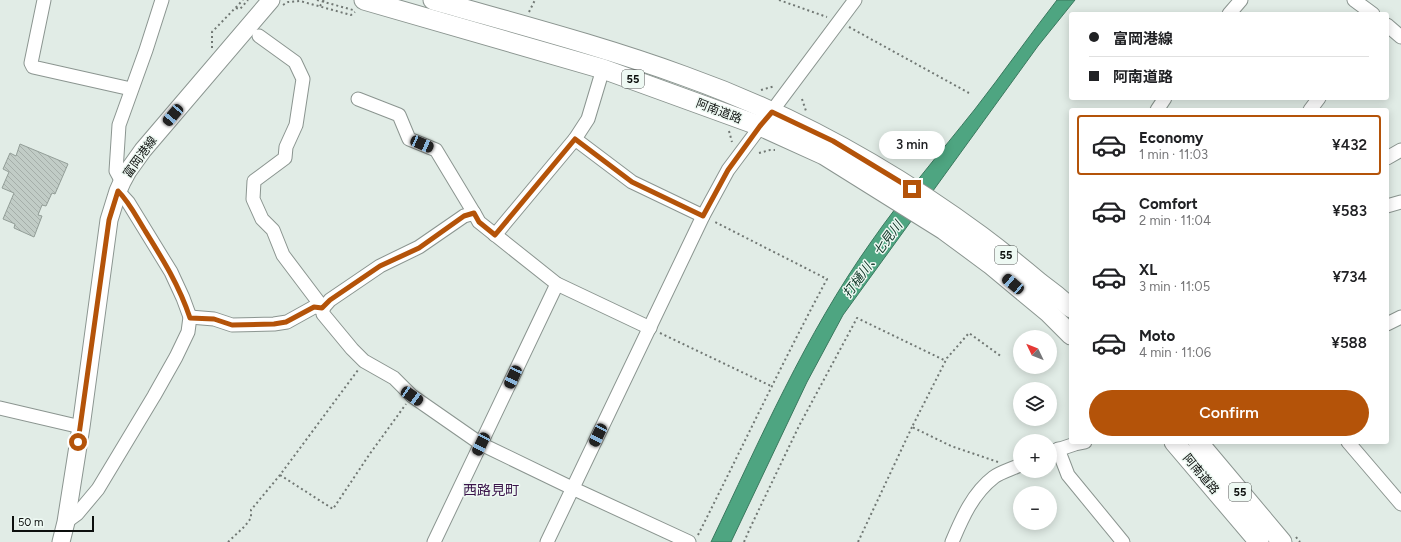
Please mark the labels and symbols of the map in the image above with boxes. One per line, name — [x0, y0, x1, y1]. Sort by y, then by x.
road number: 55 — [622, 70, 644, 88]
street label: 阿南道路 — [694, 96, 744, 126]
car — [161, 102, 185, 128]
callout: 3 min — [879, 131, 945, 159]
street label: 富岡港線 — [120, 133, 160, 181]
car — [409, 134, 435, 154]
route end — [903, 180, 921, 198]
water label: 打樋川、七見川 — [840, 216, 906, 301]
road number: 55 — [995, 246, 1017, 264]
car — [1000, 272, 1026, 296]
north arrow — [1013, 330, 1057, 374]
car — [502, 364, 524, 390]
car — [399, 384, 425, 408]
car — [587, 422, 609, 448]
car — [470, 431, 492, 457]
route start — [69, 433, 87, 451]
street label: 阿南道路 — [1180, 451, 1222, 497]
district label: 西路見町 — [463, 482, 519, 499]
road number: 55 — [1229, 483, 1251, 501]
scale bar — [12, 514, 94, 533]

